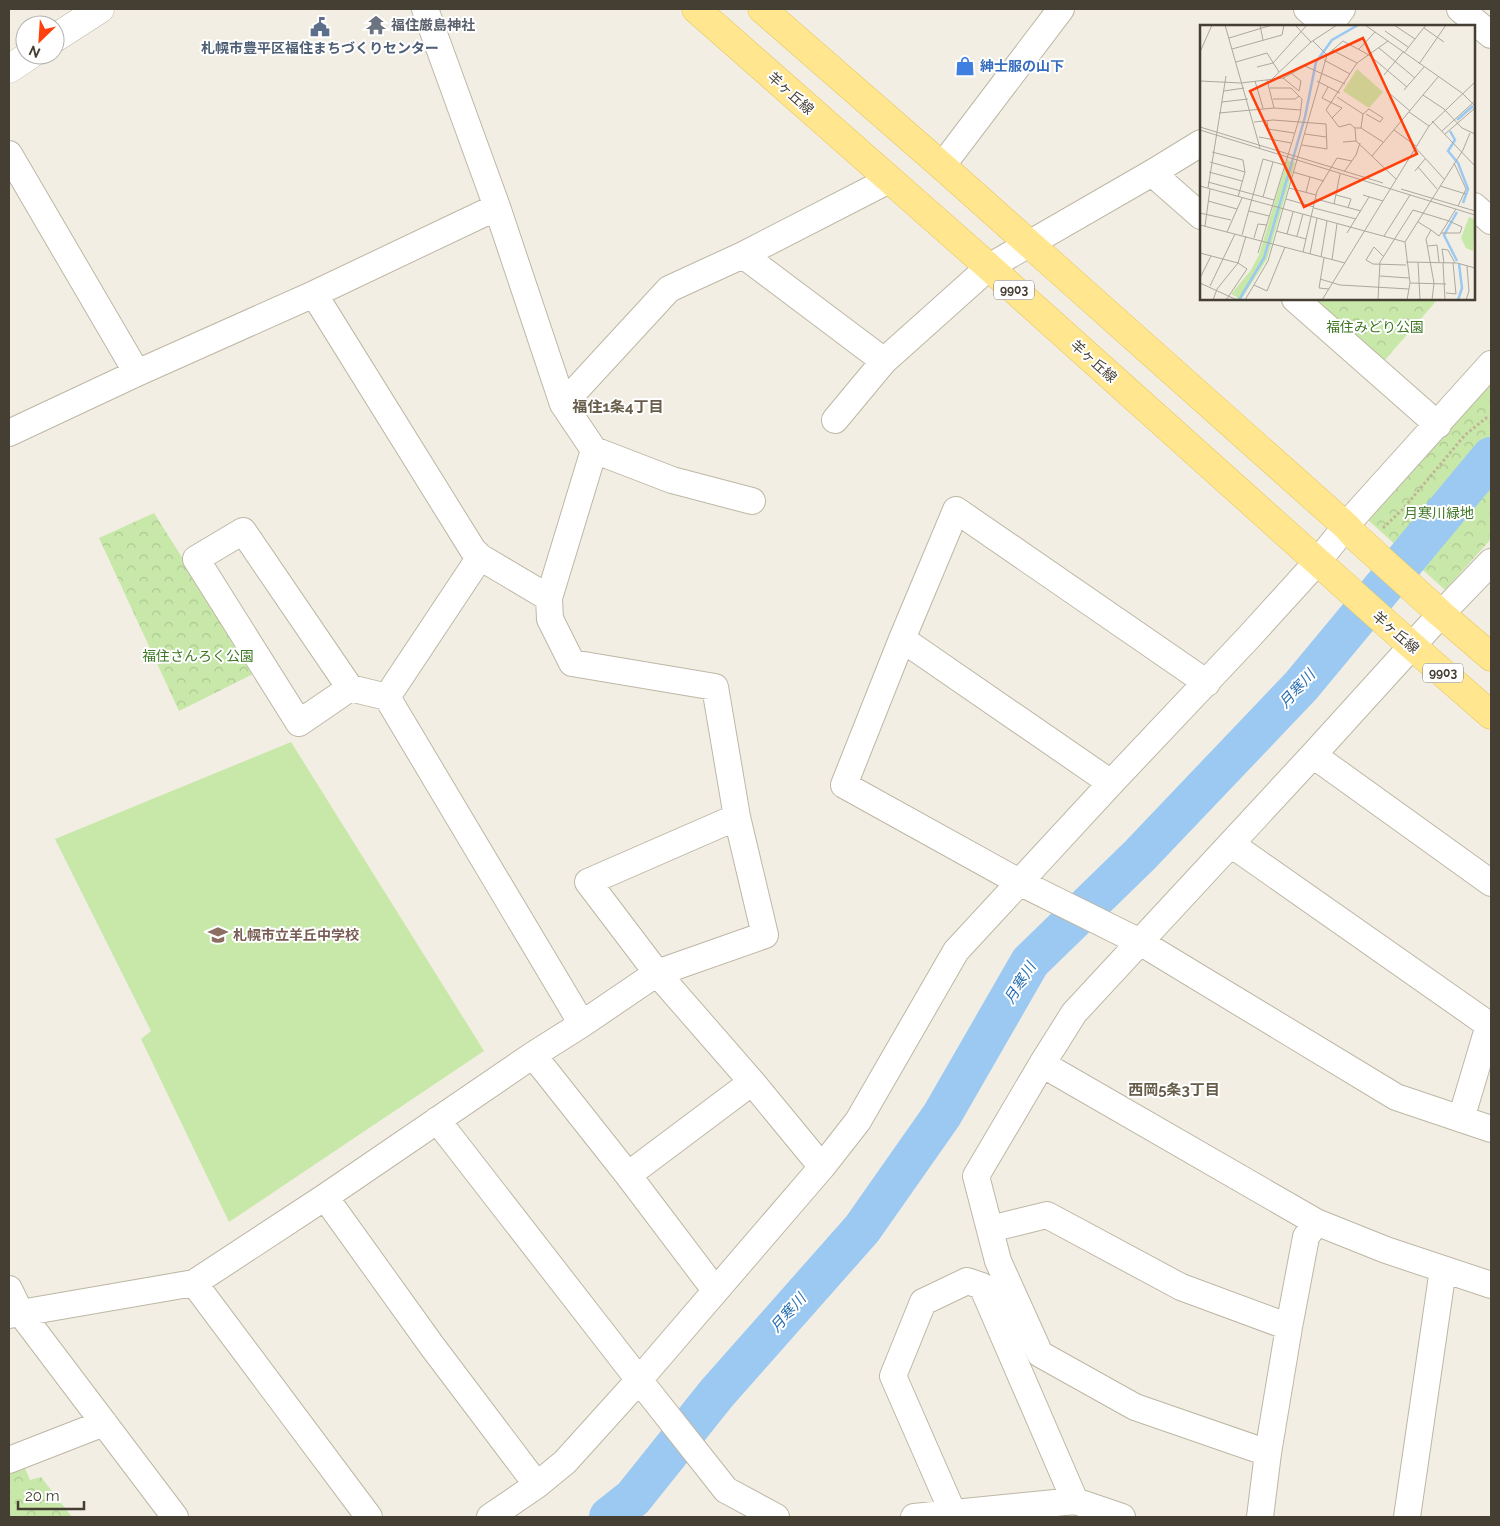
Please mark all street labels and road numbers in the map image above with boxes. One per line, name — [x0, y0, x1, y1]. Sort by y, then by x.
street label: 羊ヶ丘線 — [765, 68, 817, 118]
road number: 9903 — [994, 280, 1034, 300]
street label: 羊ヶ丘線 — [1068, 336, 1120, 386]
street label: 羊ヶ丘線 — [1370, 608, 1422, 656]
road number: 9903 — [1423, 664, 1463, 682]

